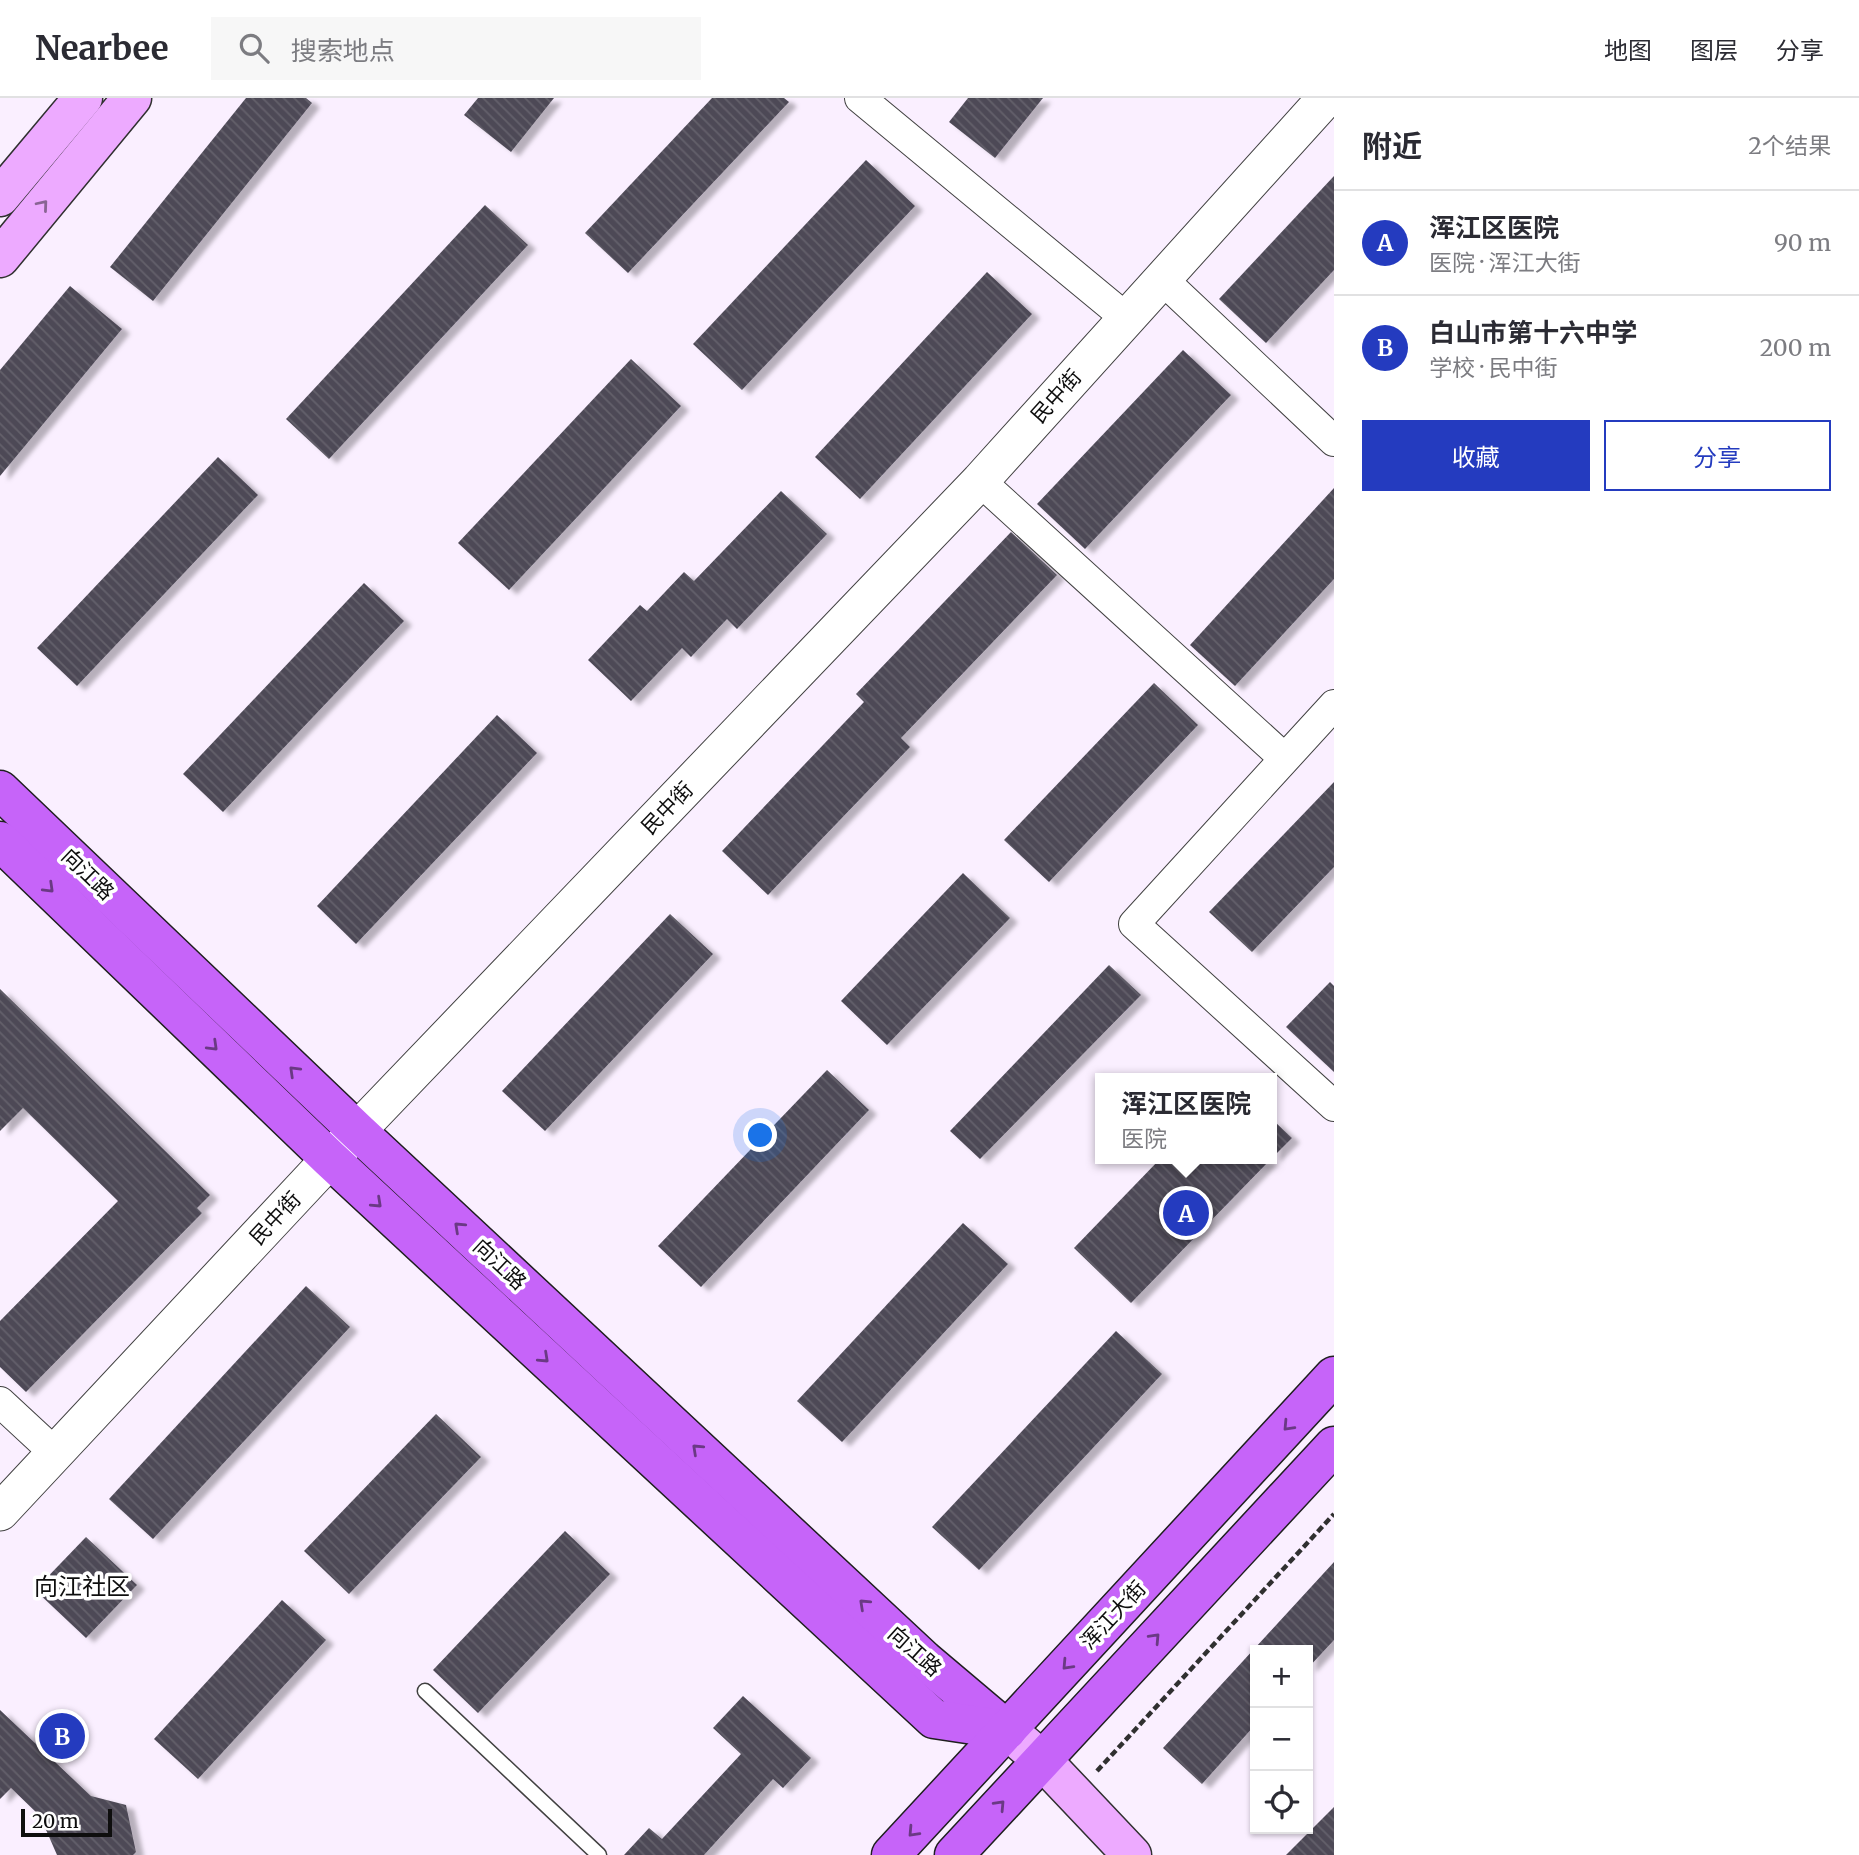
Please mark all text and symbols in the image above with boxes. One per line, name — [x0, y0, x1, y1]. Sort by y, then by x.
search box — [211, 17, 701, 80]
text: Nearbee — [35, 28, 169, 69]
icon: search — [235, 29, 273, 67]
text: 搜索地点 — [291, 34, 395, 67]
text: 地图 — [1604, 35, 1652, 66]
text: 图层 — [1690, 35, 1738, 66]
text: 分享 — [1776, 35, 1824, 66]
text: 附近 — [1362, 127, 1422, 165]
text: 2个结果 — [1748, 131, 1831, 160]
one-way arrow — [35, 201, 48, 213]
text: 浑江区医院 — [1429, 211, 1559, 244]
text: A — [1377, 228, 1393, 257]
text: 90 m — [1774, 228, 1831, 257]
text: 医院 · 浑江大街 — [1429, 248, 1581, 277]
text: 白山市第十六中学 — [1429, 316, 1637, 349]
text: B — [1377, 333, 1393, 362]
text: 200 m — [1760, 333, 1831, 362]
text: 学校 · 民中街 — [1429, 353, 1558, 382]
street label: 民中街 — [1025, 364, 1087, 428]
button: 收藏 — [1362, 420, 1590, 491]
button: 分享 — [1604, 420, 1831, 491]
street label: 民中街 — [635, 776, 699, 840]
street label: 向江路 — [56, 842, 120, 906]
one-way arrow — [41, 879, 54, 892]
one-way arrow — [205, 1037, 218, 1050]
one-way arrow — [289, 1066, 302, 1079]
popup — [1095, 1073, 1277, 1164]
text: 浑江区医院 — [1121, 1087, 1251, 1120]
your location — [743, 1118, 777, 1152]
text: 医院 — [1121, 1124, 1167, 1153]
street label: 民中街 — [244, 1186, 306, 1250]
pin: A — [1163, 1187, 1209, 1239]
one-way arrow — [369, 1195, 382, 1207]
one-way arrow — [454, 1222, 467, 1235]
street label: 向江路 — [468, 1233, 532, 1295]
one-way arrow — [536, 1349, 549, 1362]
one-way arrow — [1283, 1418, 1296, 1431]
one-way arrow — [692, 1444, 705, 1457]
district label: 向江社区 — [34, 1571, 130, 1602]
street label: 浑江大街 — [1074, 1575, 1152, 1655]
one-way arrow — [859, 1600, 872, 1612]
street label: 向江路 — [883, 1620, 947, 1682]
one-way arrow — [1147, 1633, 1159, 1646]
map controls — [1250, 1645, 1313, 1834]
button: + — [1250, 1645, 1313, 1708]
one-way arrow — [1063, 1657, 1075, 1670]
button: − — [1250, 1708, 1313, 1771]
pin: B — [39, 1710, 85, 1762]
button: locate — [1250, 1771, 1313, 1834]
one-way arrow — [992, 1800, 1004, 1813]
scale bar — [21, 1806, 112, 1838]
text: 20 m — [32, 1809, 79, 1833]
one-way arrow — [908, 1824, 921, 1837]

